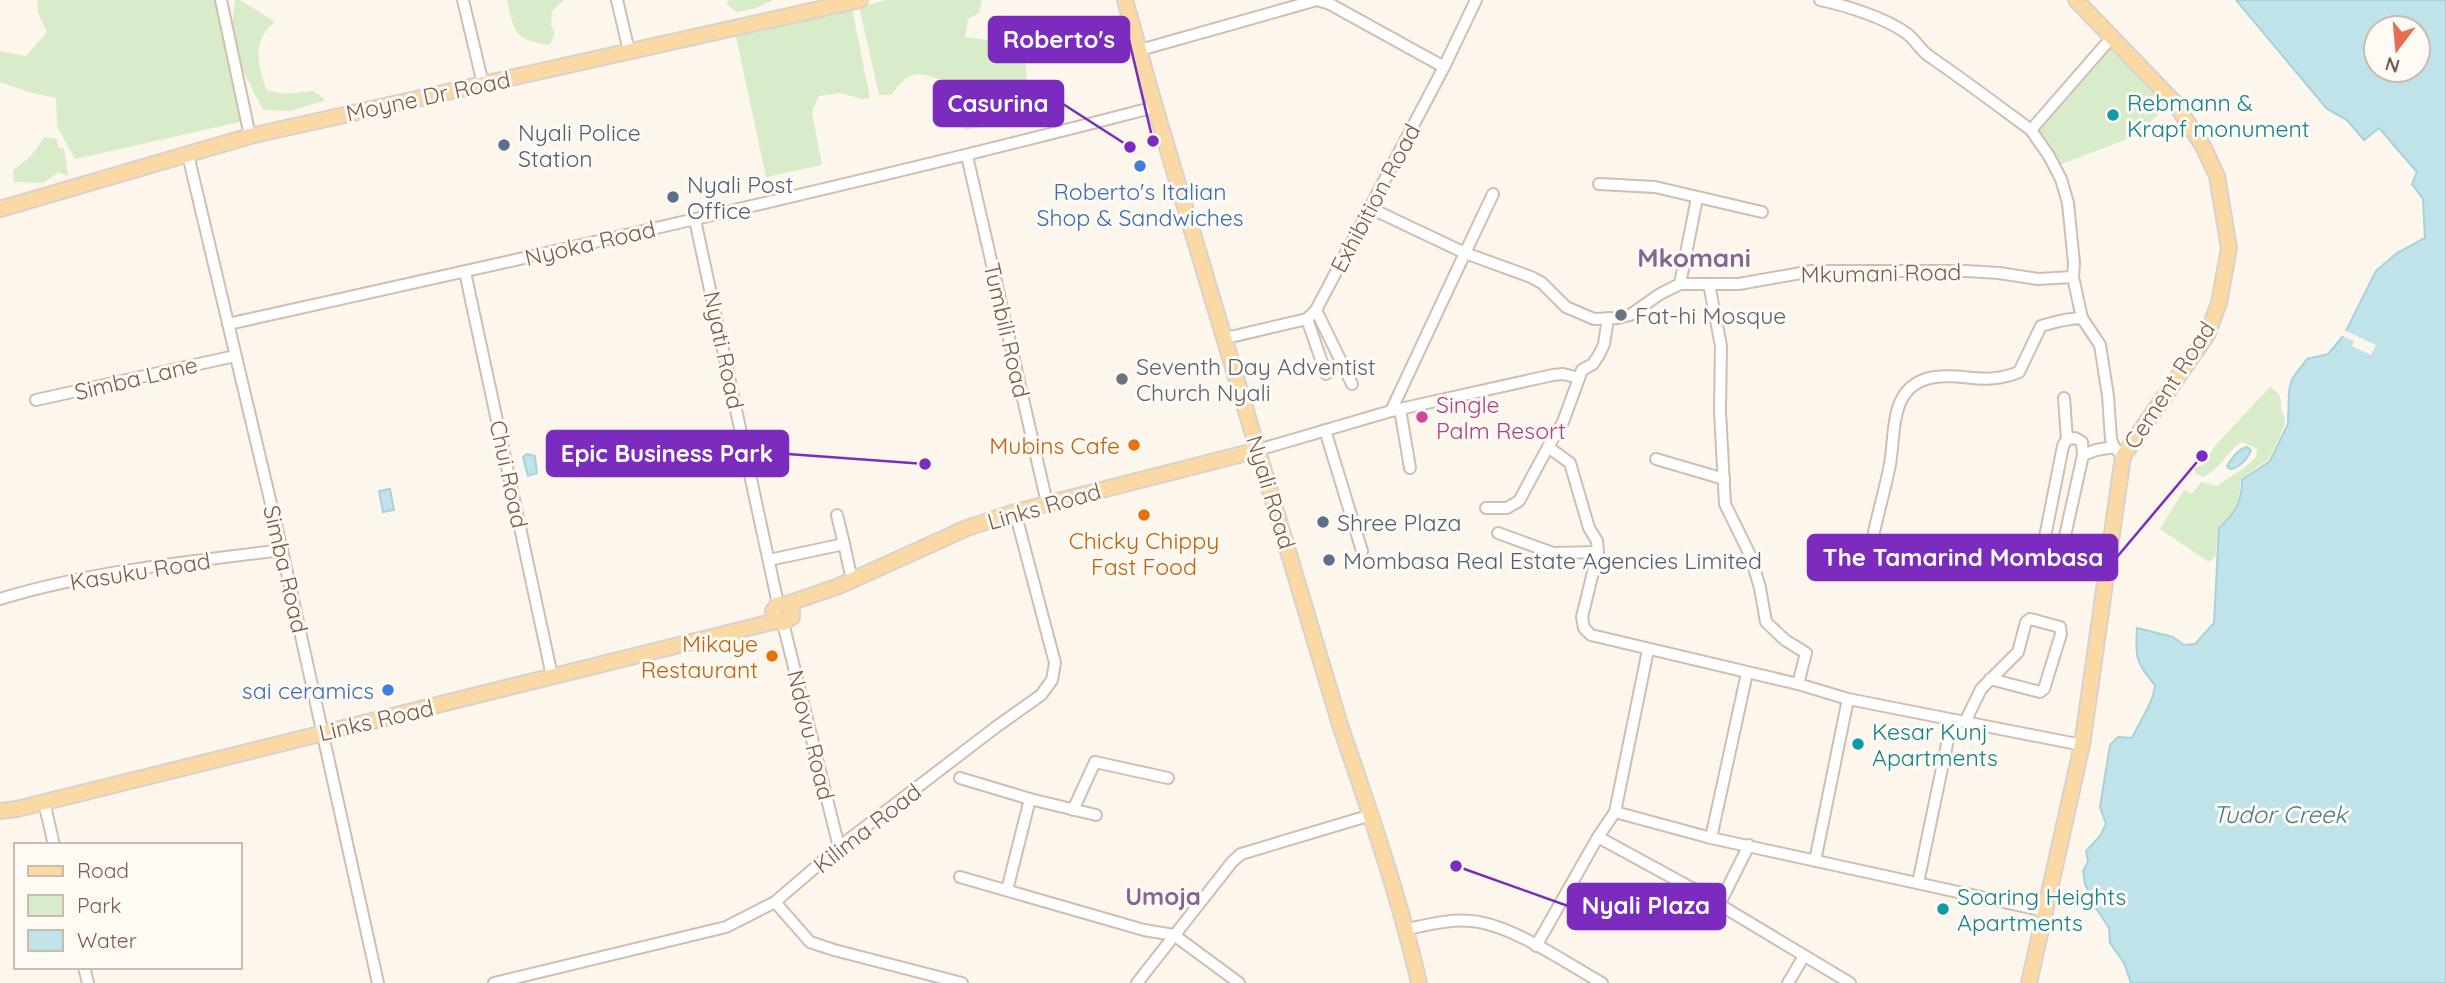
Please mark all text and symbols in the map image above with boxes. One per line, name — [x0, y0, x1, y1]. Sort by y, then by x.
north arrow — [2362, 14, 2432, 84]
callout: Roberto's — [989, 17, 1129, 62]
text: Roberto's — [1003, 24, 1115, 54]
text: N — [2382, 52, 2402, 79]
street label: Moyne Dr Road — [343, 64, 513, 128]
callout: Casurina — [934, 81, 1063, 126]
text: Casurina — [947, 88, 1049, 118]
place label: Rebmann & Krapf monument — [2127, 88, 2310, 143]
marker: Rebmann & Krapf monument — [2105, 107, 2121, 123]
place label: Nyali Police Station — [518, 118, 641, 173]
street label: Exhibition Road — [1324, 119, 1426, 277]
marker: Nyali Police Station — [496, 137, 512, 153]
marker: Roberto's Italian Shop & Sandwiches — [1132, 158, 1148, 174]
place label: Nyali Post Office — [687, 170, 793, 225]
place label: Roberto's Italian Shop & Sandwiches — [1036, 177, 1244, 232]
marker: Nyali Post Office — [665, 189, 681, 205]
street label: Nyoka Road — [522, 214, 658, 272]
district label: Mkomani — [1637, 241, 1751, 274]
street label: Mkumani Road — [1800, 257, 1962, 289]
street label: Tumbili Road — [977, 260, 1037, 400]
street label: Nyati Road — [697, 288, 751, 412]
place label: Fat-hi Mosque — [1635, 301, 1786, 330]
marker: Fat-hi Mosque — [1613, 307, 1629, 323]
street label: Cement Road — [2117, 316, 2221, 454]
street label: Simba Lane — [72, 350, 200, 406]
place label: Seventh Day Adventist Church Nyali — [1136, 352, 1376, 407]
marker: Seventh Day Adventist Church Nyali — [1114, 371, 1130, 387]
place label: Single Palm Resort — [1436, 390, 1566, 445]
marker: Single Palm Resort — [1414, 409, 1430, 425]
street label: Chui Road — [483, 417, 535, 531]
callout: Epic Business Park — [547, 431, 788, 476]
place label: Mubins Cafe — [989, 431, 1120, 460]
street label: Nyali Road — [1240, 432, 1302, 552]
marker: Mubins Cafe — [1126, 437, 1142, 453]
text: Epic Business Park — [561, 438, 773, 468]
street label: Links Road — [984, 476, 1104, 536]
street label: Simba Road — [257, 502, 315, 636]
marker: Chicky Chippy Fast Food — [1136, 507, 1152, 523]
place label: Shree Plaza — [1337, 508, 1462, 537]
marker: Shree Plaza — [1315, 514, 1331, 530]
place label: Chicky Chippy Fast Food — [1069, 526, 1219, 581]
callout: The Tamarind Mombasa — [1808, 535, 2117, 580]
text: The Tamarind Mombasa — [1823, 542, 2103, 572]
street label: Kasuku Road — [68, 546, 212, 596]
place label: Mombasa Real Estate Agencies Limited — [1343, 546, 1762, 575]
marker: Mombasa Real Estate Agencies Limited — [1321, 552, 1337, 568]
place label: Mikaye Restaurant — [641, 629, 758, 684]
marker: Mikaye Restaurant — [764, 648, 780, 664]
street label: Ndovu Road — [781, 667, 841, 803]
place label: sai ceramics — [242, 676, 374, 705]
marker: sai ceramics — [380, 682, 396, 698]
street label: Links Road — [316, 693, 436, 747]
place label: Kesar Kunj Apartments — [1872, 717, 1998, 772]
marker: Kesar Kunj Apartments — [1850, 736, 1866, 752]
street label: Kilima Road — [807, 777, 927, 879]
water label: Tudor Creek — [2213, 799, 2349, 829]
legend — [14, 843, 242, 969]
text: Road — [77, 857, 129, 883]
district label: Umoja — [1125, 881, 1201, 911]
place label: Soaring Heights Apartments — [1957, 882, 2126, 937]
callout: Nyali Plaza — [1568, 884, 1725, 929]
text: Nyali Plaza — [1582, 890, 1710, 920]
text: Park — [77, 892, 121, 918]
marker: Soaring Heights Apartments — [1935, 901, 1951, 917]
text: Water — [77, 927, 137, 953]

